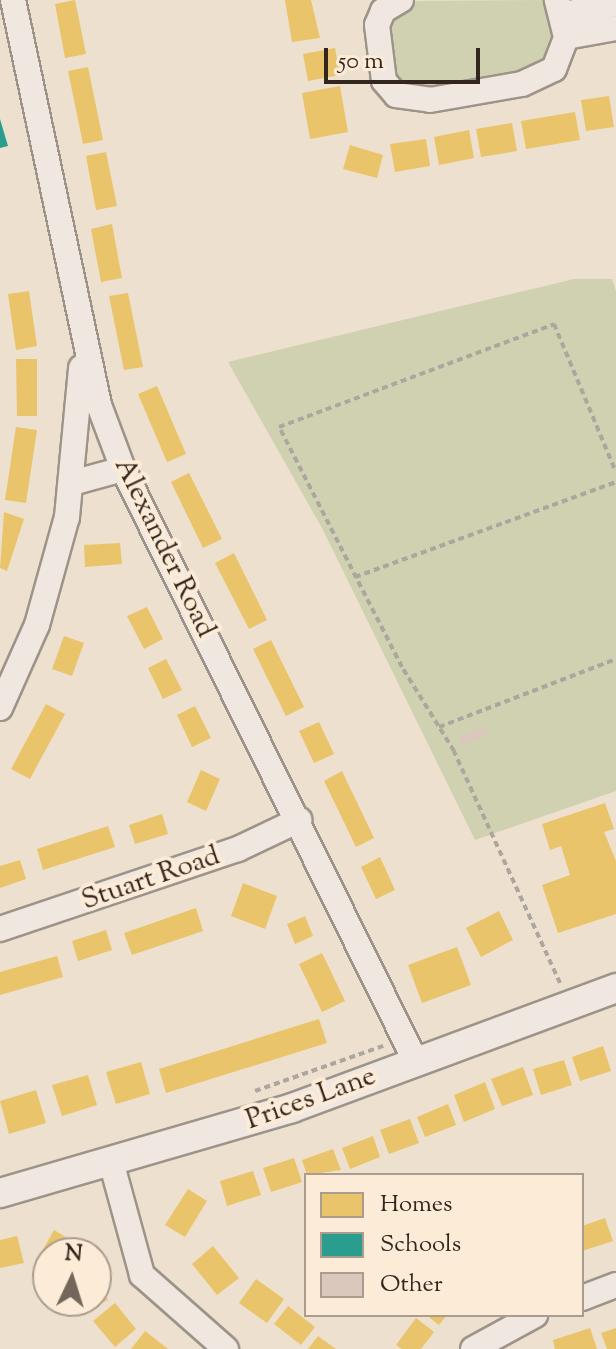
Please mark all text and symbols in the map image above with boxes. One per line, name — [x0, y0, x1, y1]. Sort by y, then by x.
scale bar — [328, 32, 484, 82]
text: 50 m — [338, 45, 384, 79]
street label: Alexander Road — [106, 453, 222, 643]
street label: Stuart Road — [78, 840, 224, 918]
street label: Prices Lane — [242, 1060, 380, 1138]
legend — [304, 1173, 584, 1317]
text: Homes — [380, 1188, 452, 1222]
text: Schools — [380, 1228, 461, 1262]
north arrow — [32, 1237, 112, 1317]
text: N — [64, 1238, 83, 1272]
text: Other — [380, 1268, 443, 1302]

